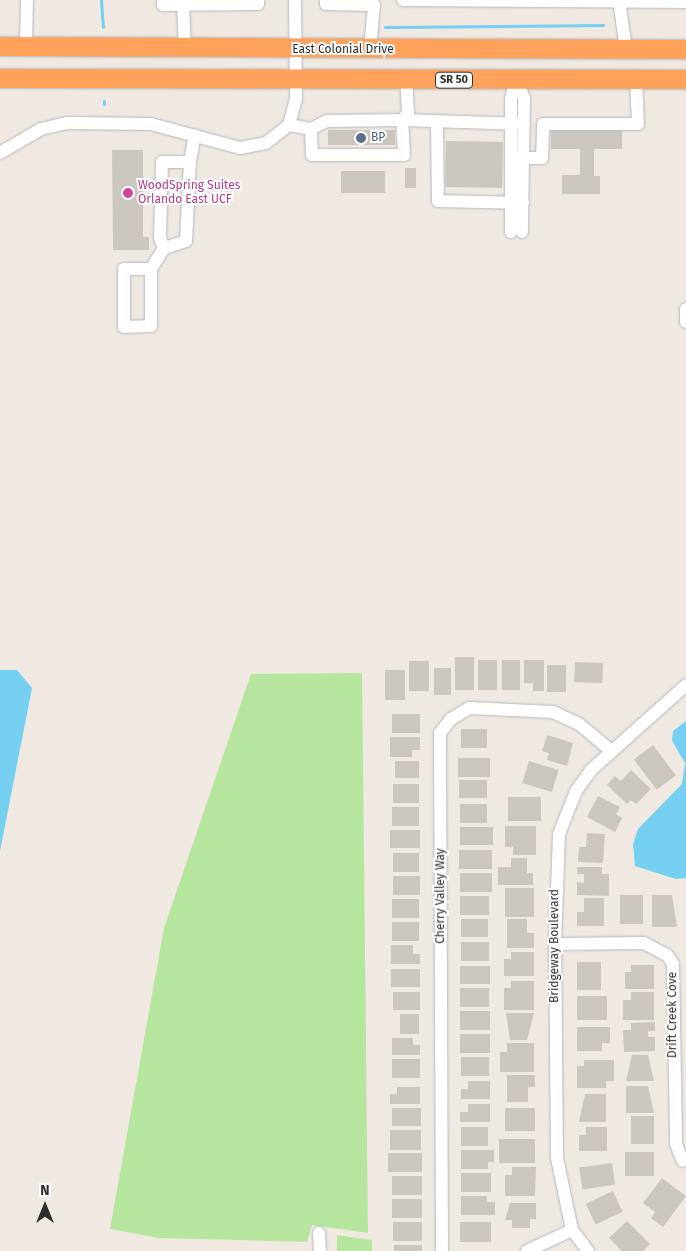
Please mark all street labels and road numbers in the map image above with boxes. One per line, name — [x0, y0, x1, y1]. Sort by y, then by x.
street label: East Colonial Drive — [292, 43, 394, 57]
road number: SR 50 — [434, 72, 474, 88]
street label: Cherry Valley Way — [434, 848, 448, 944]
street label: Bridgeway Boulevard — [548, 889, 562, 1003]
street label: Drift Creek Cove — [666, 972, 680, 1058]

